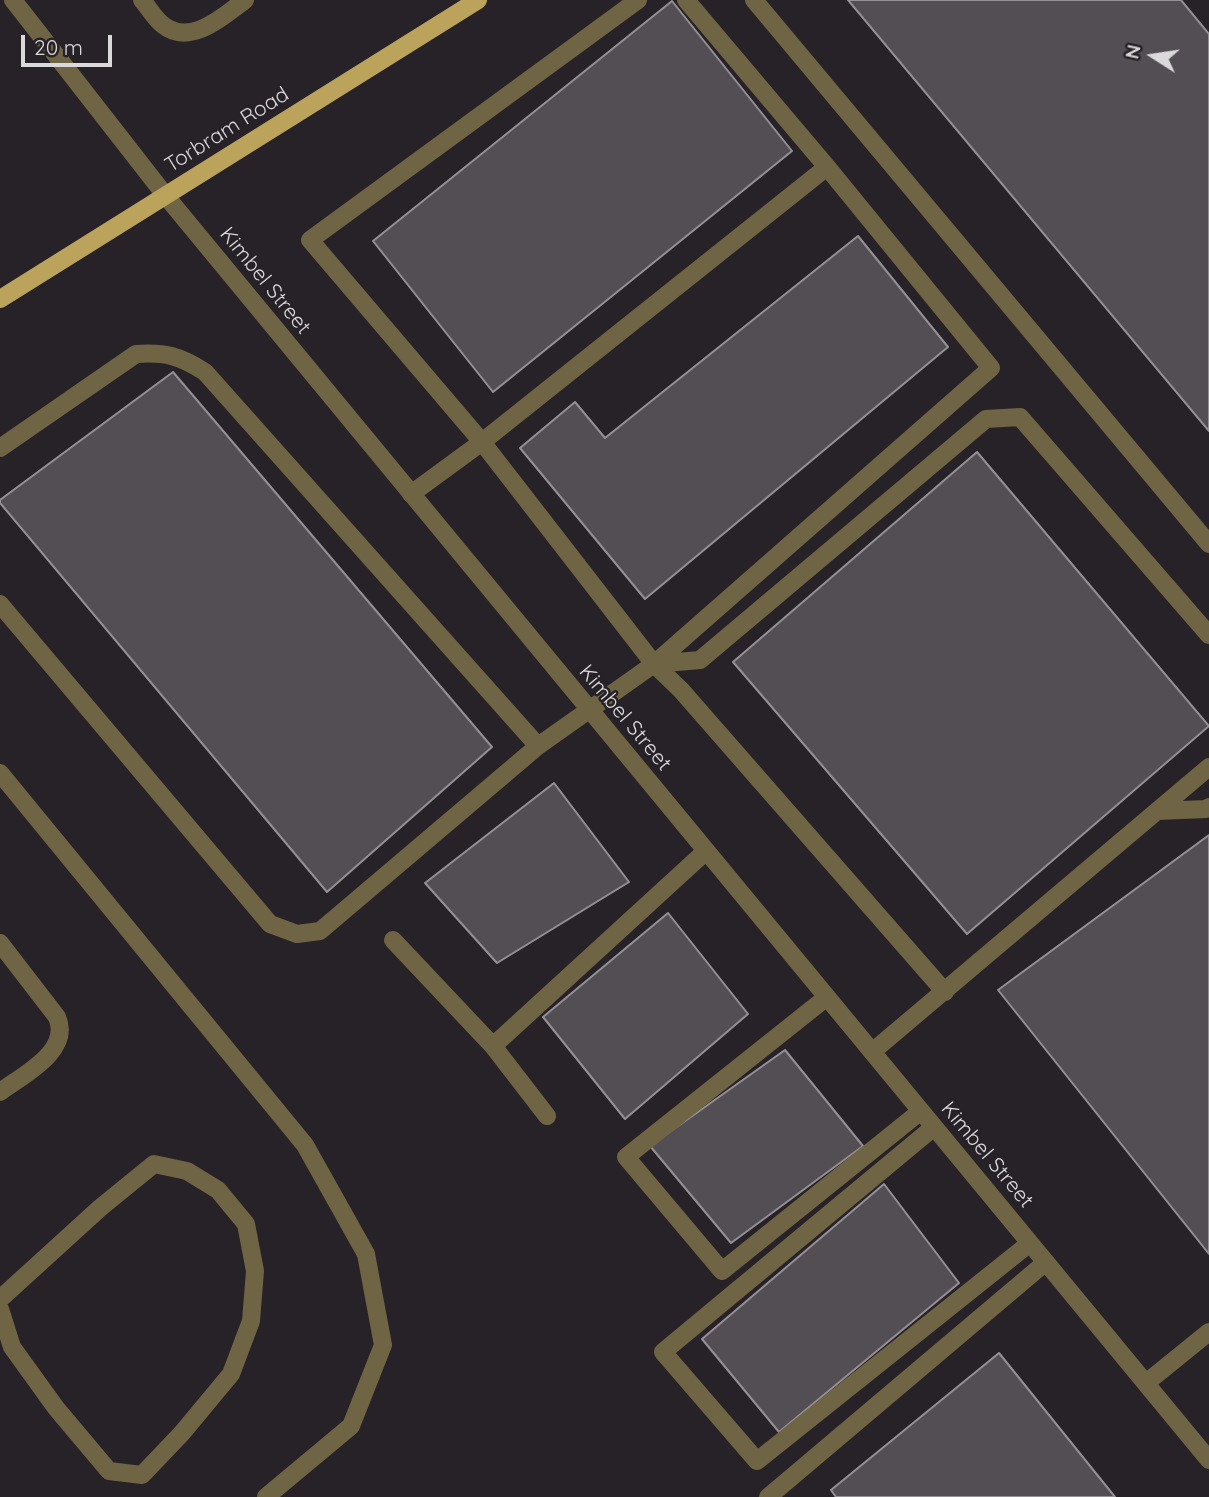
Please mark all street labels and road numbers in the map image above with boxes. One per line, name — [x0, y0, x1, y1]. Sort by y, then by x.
street label: Torbram Road — [160, 82, 294, 178]
street label: Kimbel Street — [214, 222, 316, 340]
street label: Kimbel Street — [573, 660, 677, 776]
street label: Kimbel Street — [935, 1097, 1039, 1213]

